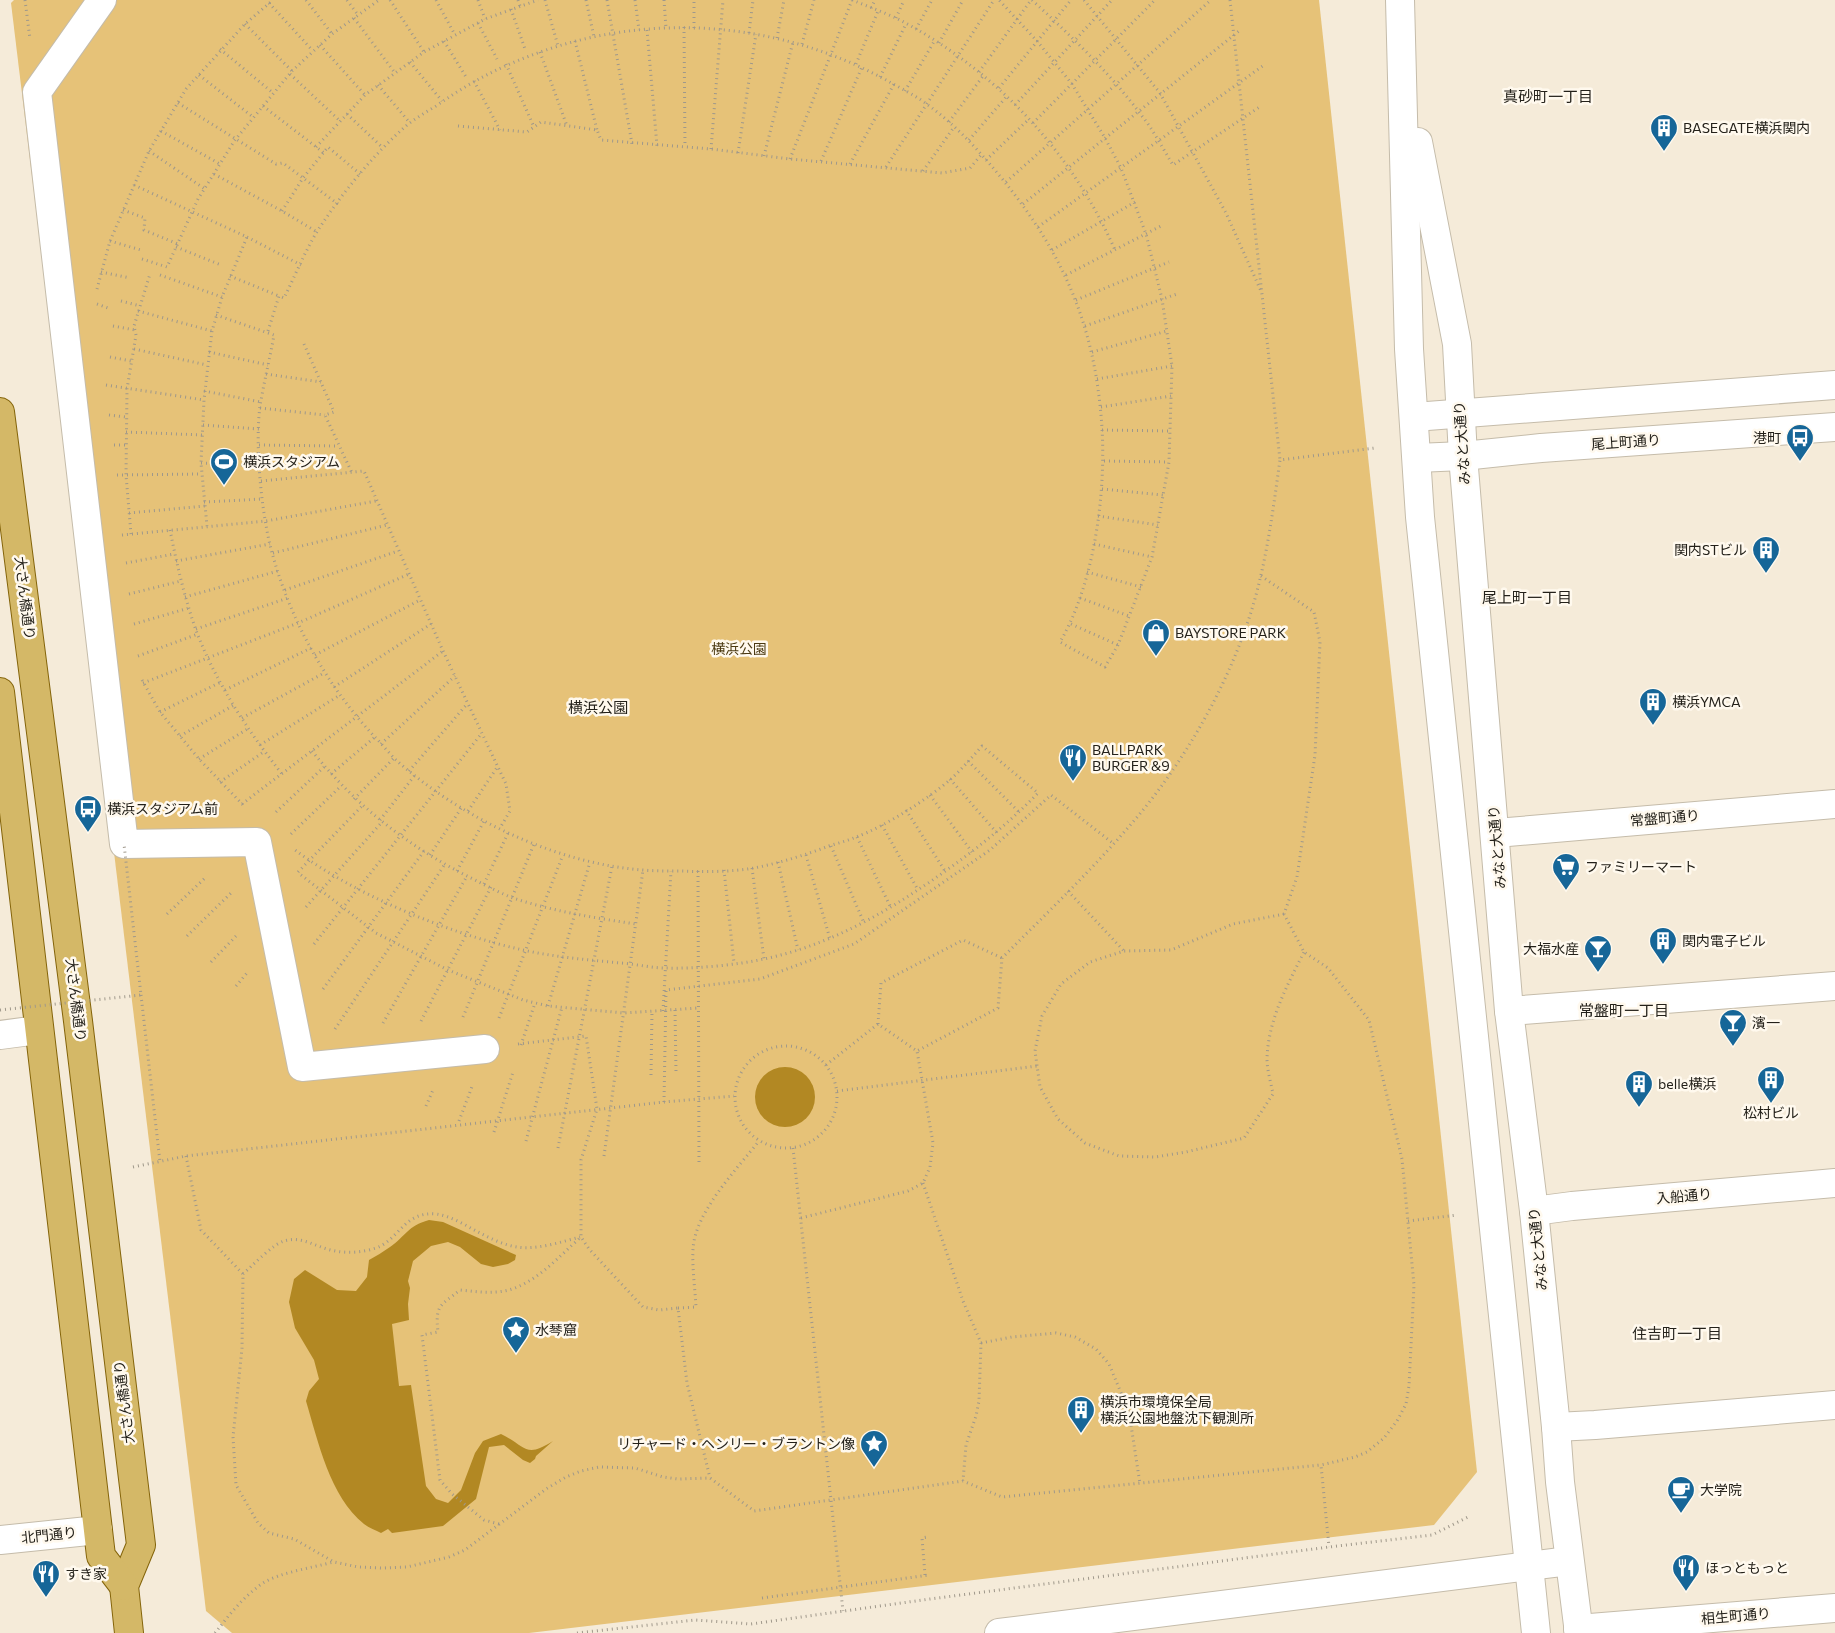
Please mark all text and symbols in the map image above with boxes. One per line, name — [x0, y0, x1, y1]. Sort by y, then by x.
district label: 真砂町一丁目 — [1503, 87, 1593, 105]
building icon: BASEGATE横浜関内 — [1649, 113, 1679, 152]
place label: BASEGATE横浜関内 — [1683, 119, 1810, 136]
street label: みなと大通り — [1450, 401, 1473, 486]
bus stop icon: 港町 — [1785, 423, 1815, 462]
place label: 港町 — [1753, 429, 1781, 446]
street label: 尾上町通り — [1590, 431, 1661, 452]
sports icon: 横浜スタジアム — [209, 447, 239, 486]
place label: 横浜スタジアム — [243, 453, 340, 470]
building icon: 関内STビル — [1751, 535, 1781, 574]
place label: 関内STビル — [1674, 541, 1747, 558]
street label: 大さん橋通り — [12, 555, 39, 641]
district label: 尾上町一丁目 — [1482, 588, 1572, 606]
shop icon: BAYSTORE PARK — [1141, 618, 1171, 657]
place label: BAYSTORE PARK — [1175, 624, 1286, 641]
park label: 横浜公園 — [711, 640, 767, 657]
building icon: 横浜YMCA — [1638, 687, 1668, 726]
place label: 横浜YMCA — [1672, 693, 1741, 710]
district label: 横浜公園 — [568, 698, 628, 716]
place label: BALLPARK BURGER &9 — [1092, 741, 1170, 774]
restaurant icon: BALLPARK BURGER &9 — [1058, 743, 1088, 782]
bus stop icon: 横浜スタジアム前 — [73, 794, 103, 833]
place label: 横浜スタジアム前 — [107, 800, 218, 817]
street label: みなと大通り — [1484, 804, 1509, 890]
street label: 常盤町通り — [1629, 806, 1701, 829]
supermarket icon: ファミリーマート — [1551, 852, 1581, 891]
place label: ファミリーマート — [1585, 858, 1697, 875]
building icon: 関内電子ビル — [1648, 926, 1678, 965]
place label: 関内電子ビル — [1682, 932, 1766, 949]
bar icon: 大福水産 — [1583, 934, 1613, 973]
place label: 大福水産 — [1523, 940, 1579, 957]
street label: 大さん橋通り — [63, 957, 90, 1043]
district label: 常盤町一丁目 — [1579, 1001, 1669, 1019]
bar icon: 濱一 — [1718, 1008, 1748, 1047]
place label: 濱一 — [1752, 1014, 1780, 1031]
building icon: 松村ビル — [1756, 1065, 1786, 1104]
building icon: belle横浜 — [1624, 1069, 1654, 1108]
place label: belle横浜 — [1658, 1075, 1716, 1092]
place label: 松村ビル — [1743, 1104, 1799, 1121]
street label: 入船通り — [1655, 1185, 1713, 1206]
street label: みなと大通り — [1525, 1206, 1550, 1292]
place icon: 水琴窟 — [501, 1315, 531, 1354]
place label: 水琴窟 — [535, 1321, 577, 1338]
district label: 住吉町一丁目 — [1632, 1324, 1722, 1342]
street label: 大さん橋通り — [110, 1359, 137, 1445]
place label: 横浜市環境保全局 横浜公園地盤沈下観測所 — [1100, 1393, 1254, 1426]
building icon: 横浜市環境保全局 横浜公園地盤沈下観測所 — [1066, 1395, 1096, 1434]
place icon: リチャード・ヘンリー・ブラントン像 — [859, 1429, 889, 1468]
place label: リチャード・ヘンリー・ブラントン像 — [617, 1435, 855, 1452]
cafe icon: 大学院 — [1666, 1475, 1696, 1514]
place label: 大学院 — [1700, 1481, 1742, 1498]
street label: 北門通り — [20, 1523, 78, 1546]
restaurant icon: ほっともっと — [1671, 1553, 1701, 1592]
restaurant icon: すき家 — [31, 1559, 61, 1598]
place label: ほっともっと — [1705, 1559, 1789, 1576]
place label: すき家 — [65, 1565, 107, 1582]
street label: 相生町通り — [1700, 1604, 1772, 1627]

